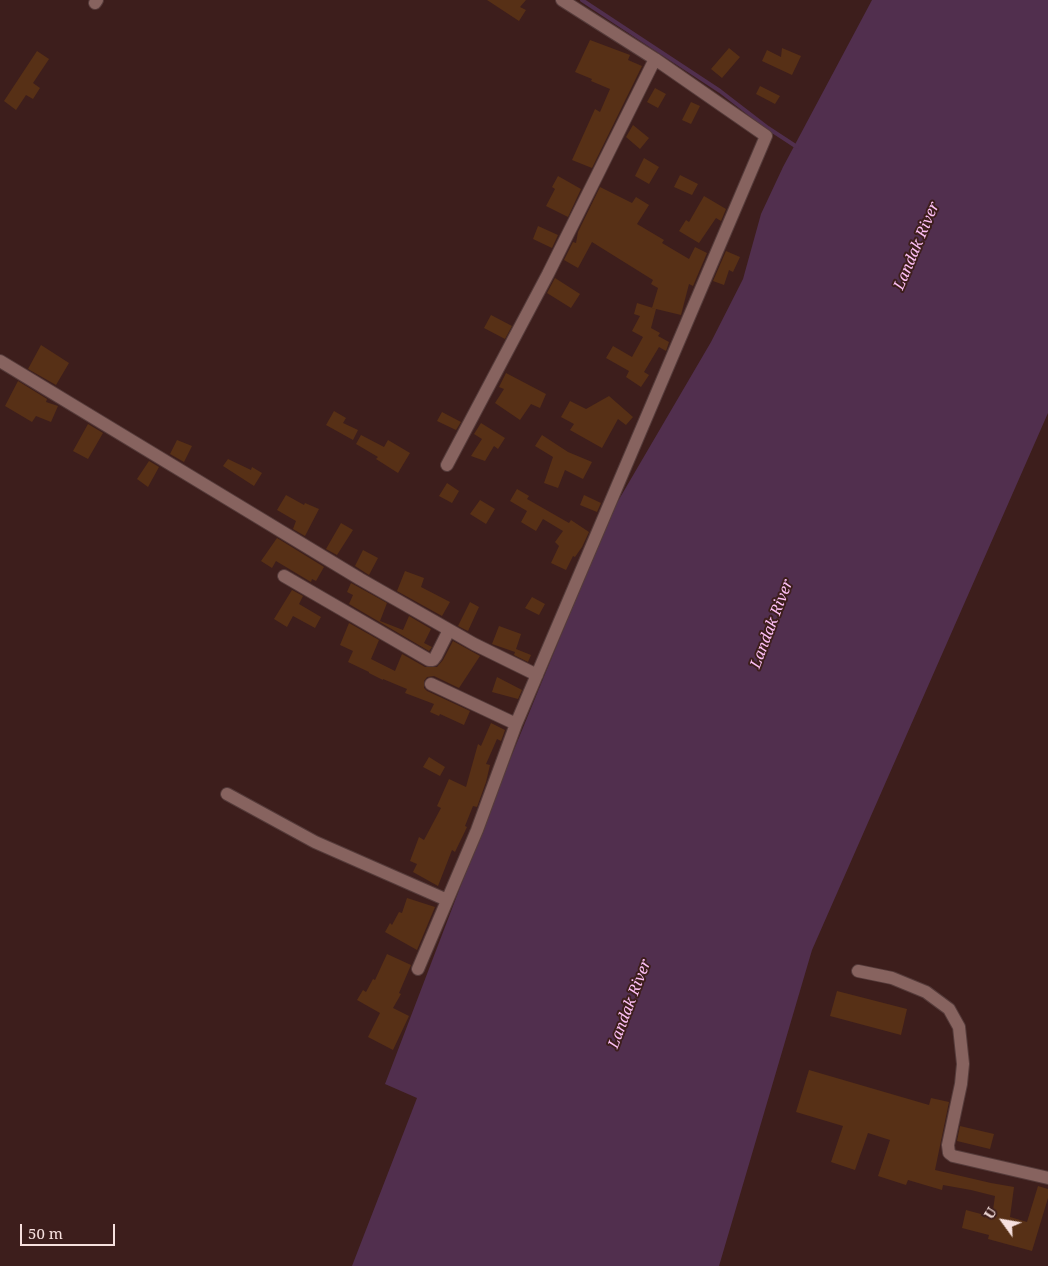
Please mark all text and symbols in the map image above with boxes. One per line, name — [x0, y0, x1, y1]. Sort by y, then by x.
water label: Landak River — [890, 199, 944, 293]
water label: Landak River — [747, 577, 797, 671]
water label: Landak River — [605, 957, 655, 1051]
north arrow — [978, 1196, 1028, 1246]
text: U — [979, 1203, 1001, 1222]
scale bar — [22, 1214, 118, 1246]
text: 50 m — [28, 1223, 63, 1243]

